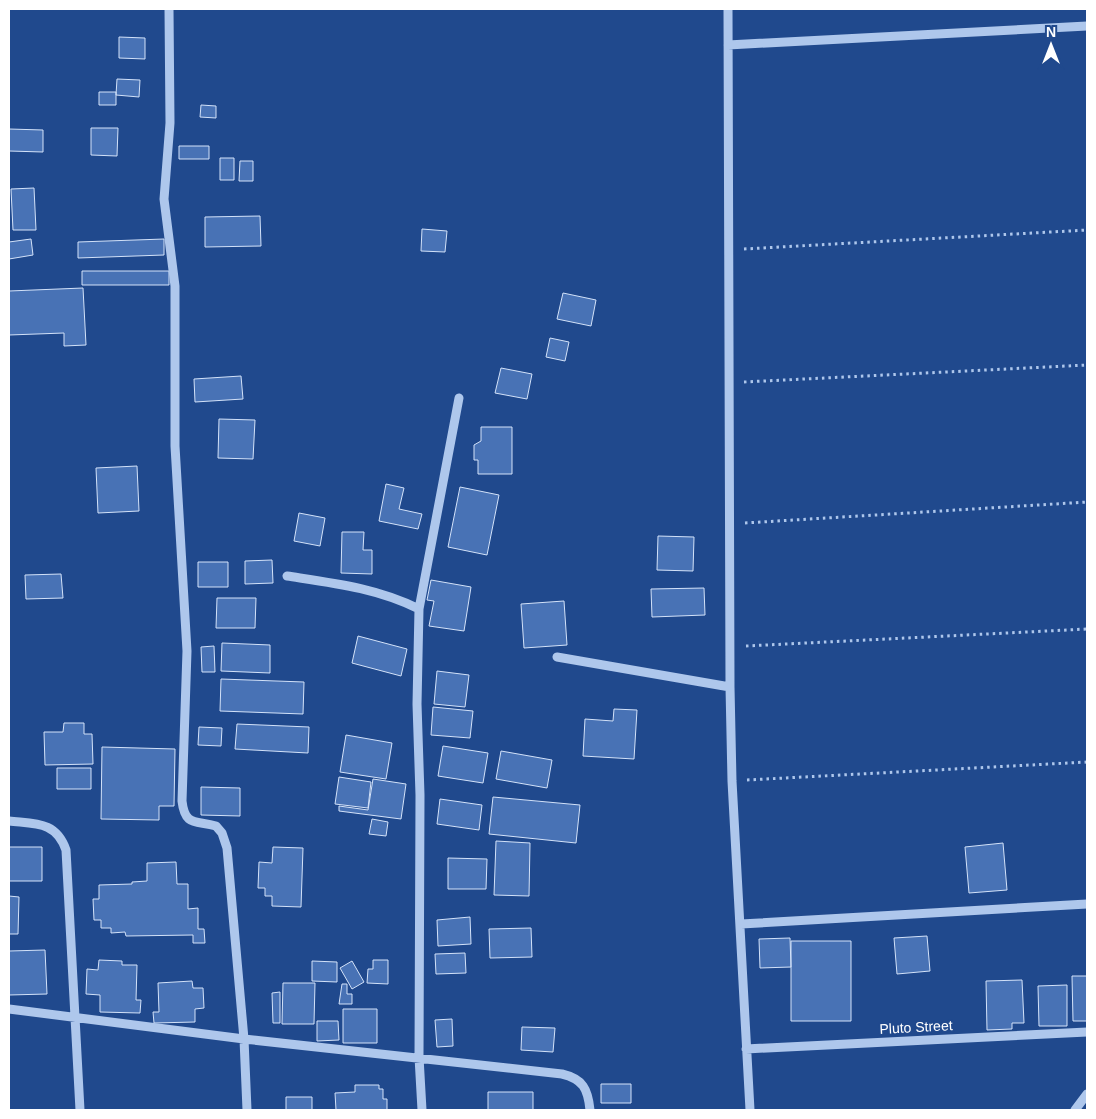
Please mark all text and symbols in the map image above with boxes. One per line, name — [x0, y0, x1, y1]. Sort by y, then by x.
north arrow — [1026, 20, 1076, 70]
text: N — [1046, 24, 1056, 40]
street label: Pluto Street — [879, 1017, 953, 1037]

